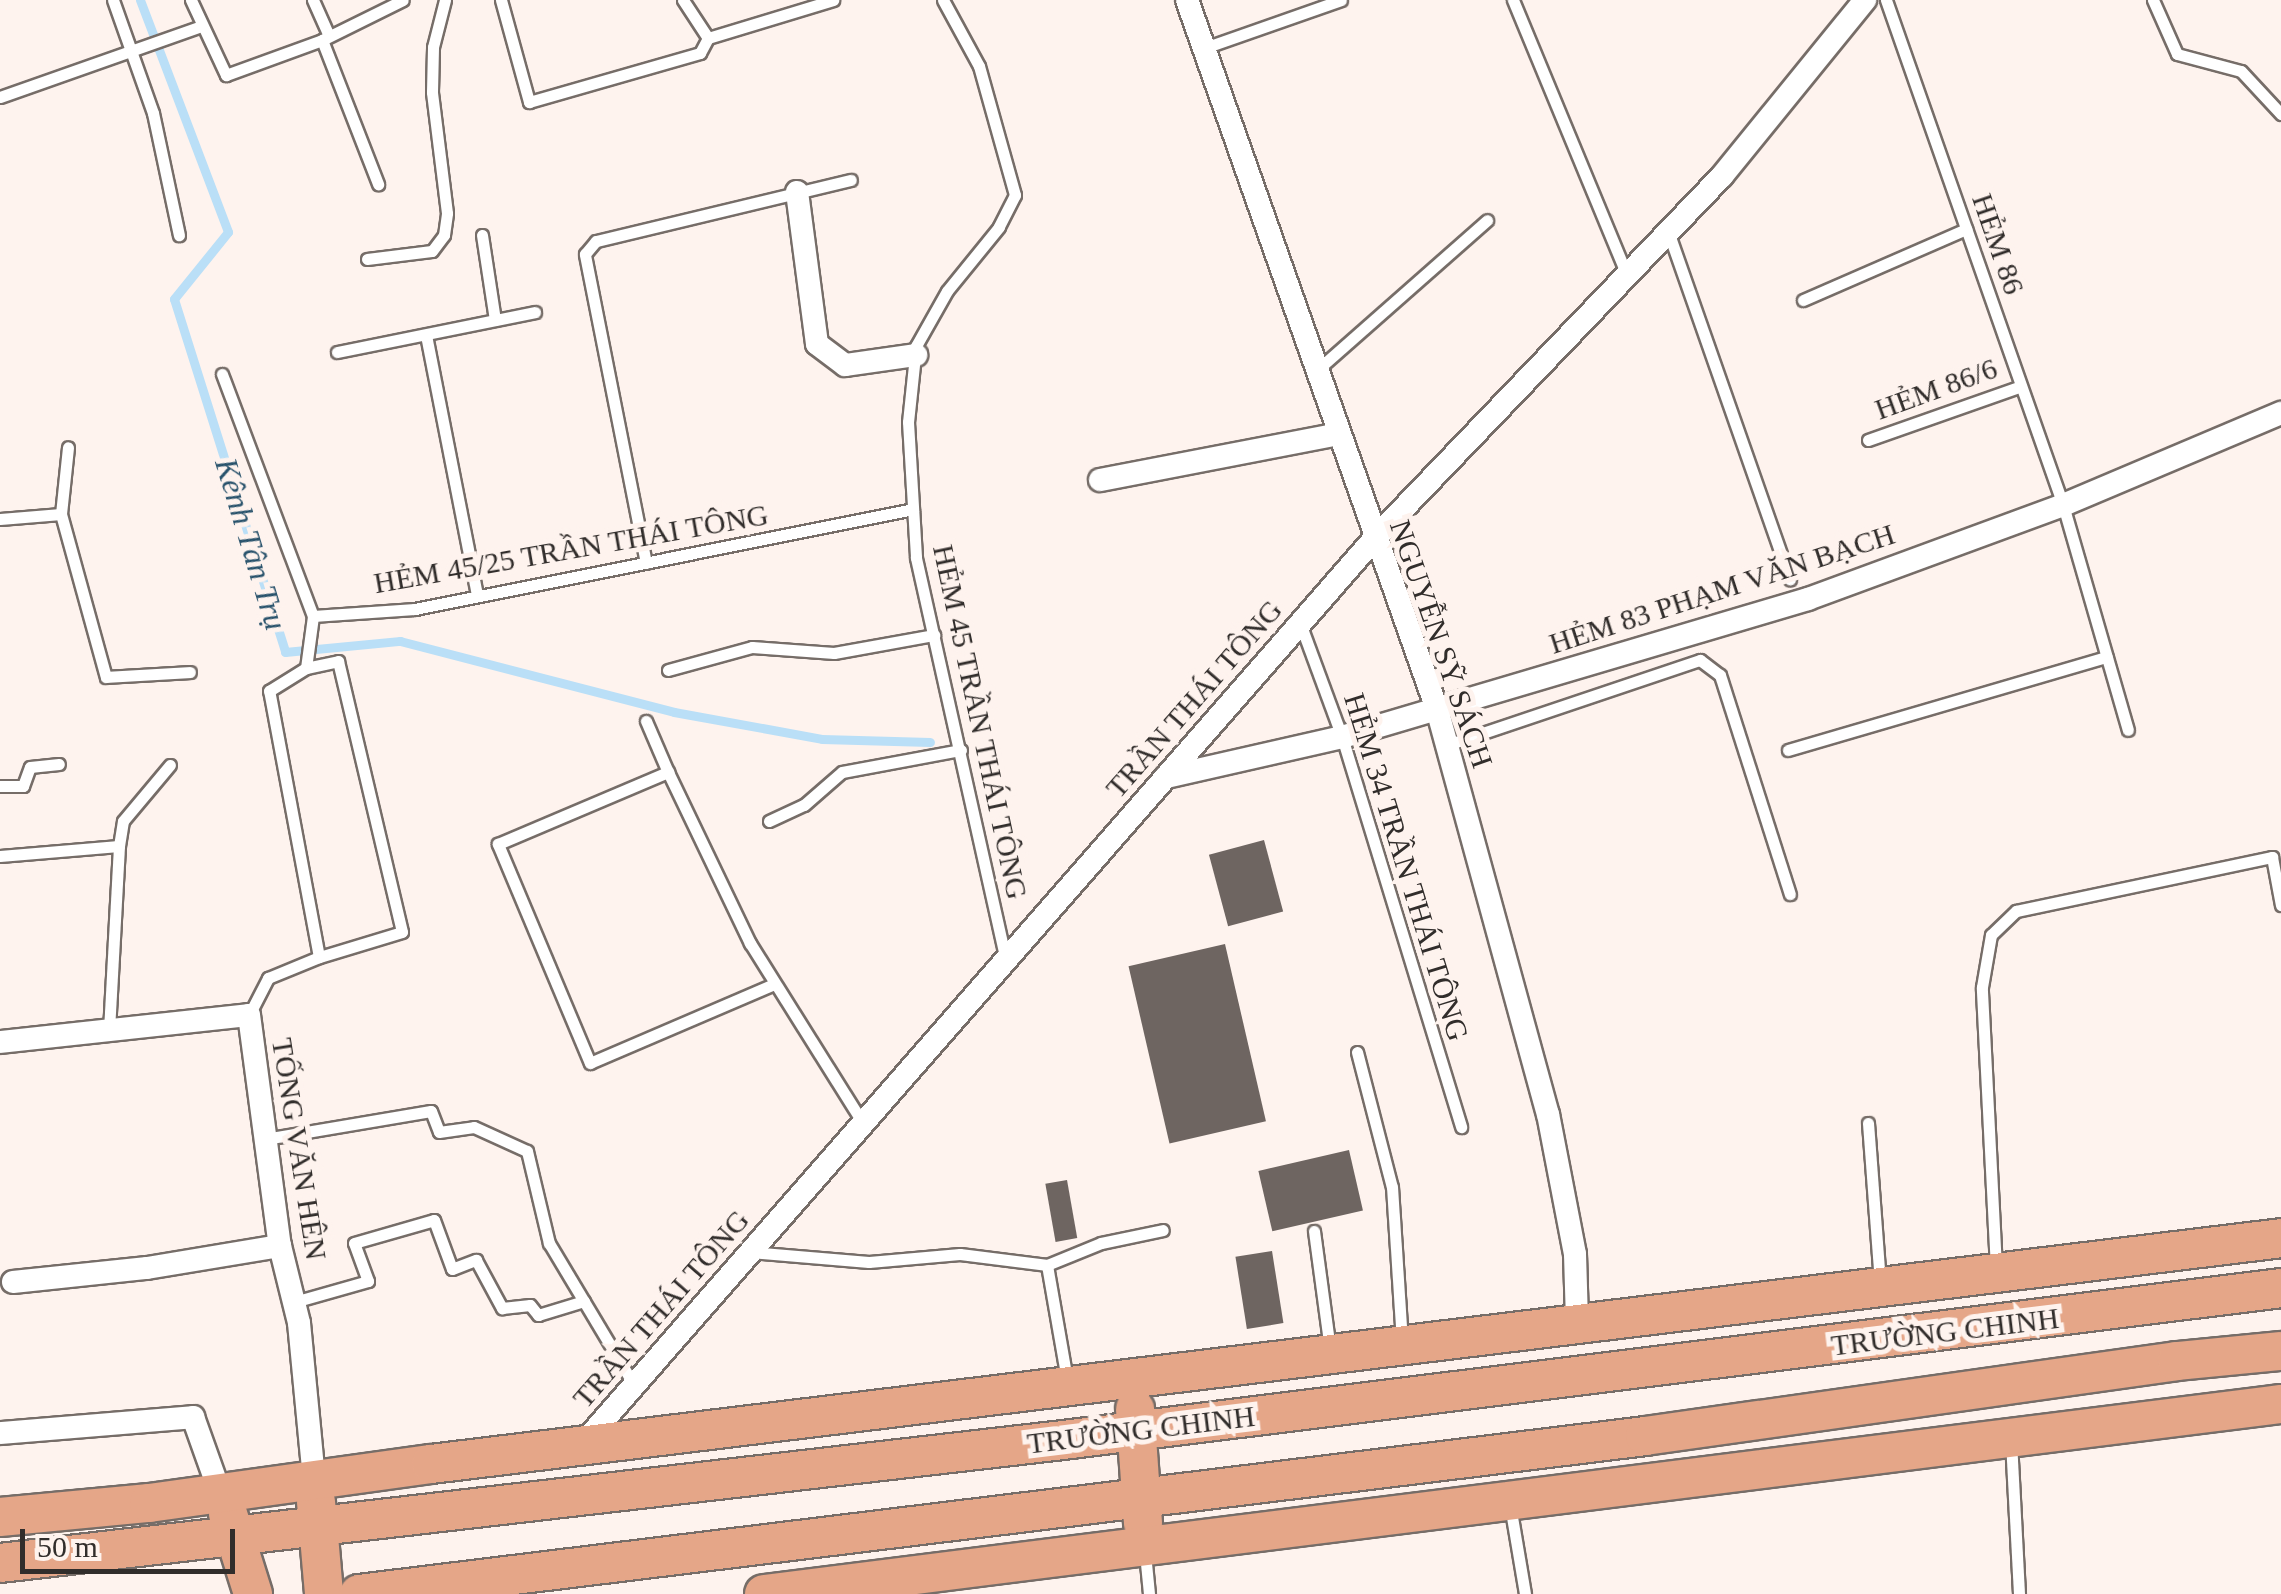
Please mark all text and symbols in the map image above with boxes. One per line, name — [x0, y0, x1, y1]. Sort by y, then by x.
street label: HẺM 86 — [1964, 189, 2032, 299]
street label: HẺM 86/6 — [1870, 350, 2002, 428]
water label: Kênh Tân Trụ — [207, 453, 295, 635]
street label: HẺM 45/25 TRẦN THÁI TÔNG — [370, 496, 772, 602]
street label: NGUYỄN SỸ SÁCH — [1382, 515, 1500, 773]
street label: HẺM 83 PHẠM VĂN BẠCH — [1544, 516, 1900, 662]
street label: HẺM 45 TRẦN THÁI TÔNG — [925, 541, 1035, 903]
street label: TRẦN THÁI TÔNG — [1098, 592, 1290, 806]
street label: HẺM 34 TRẦN THÁI TÔNG — [1336, 688, 1476, 1046]
street label: TỐNG VĂN HÊN — [264, 1035, 334, 1263]
street label: TRẦN THÁI TÔNG — [565, 1202, 757, 1416]
street label: TRƯỜNG CHINH — [1829, 1300, 2061, 1364]
street label: TRƯỜNG CHINH — [1025, 1398, 1257, 1462]
scale bar — [25, 1509, 240, 1571]
text: 50 m — [37, 1530, 98, 1563]

